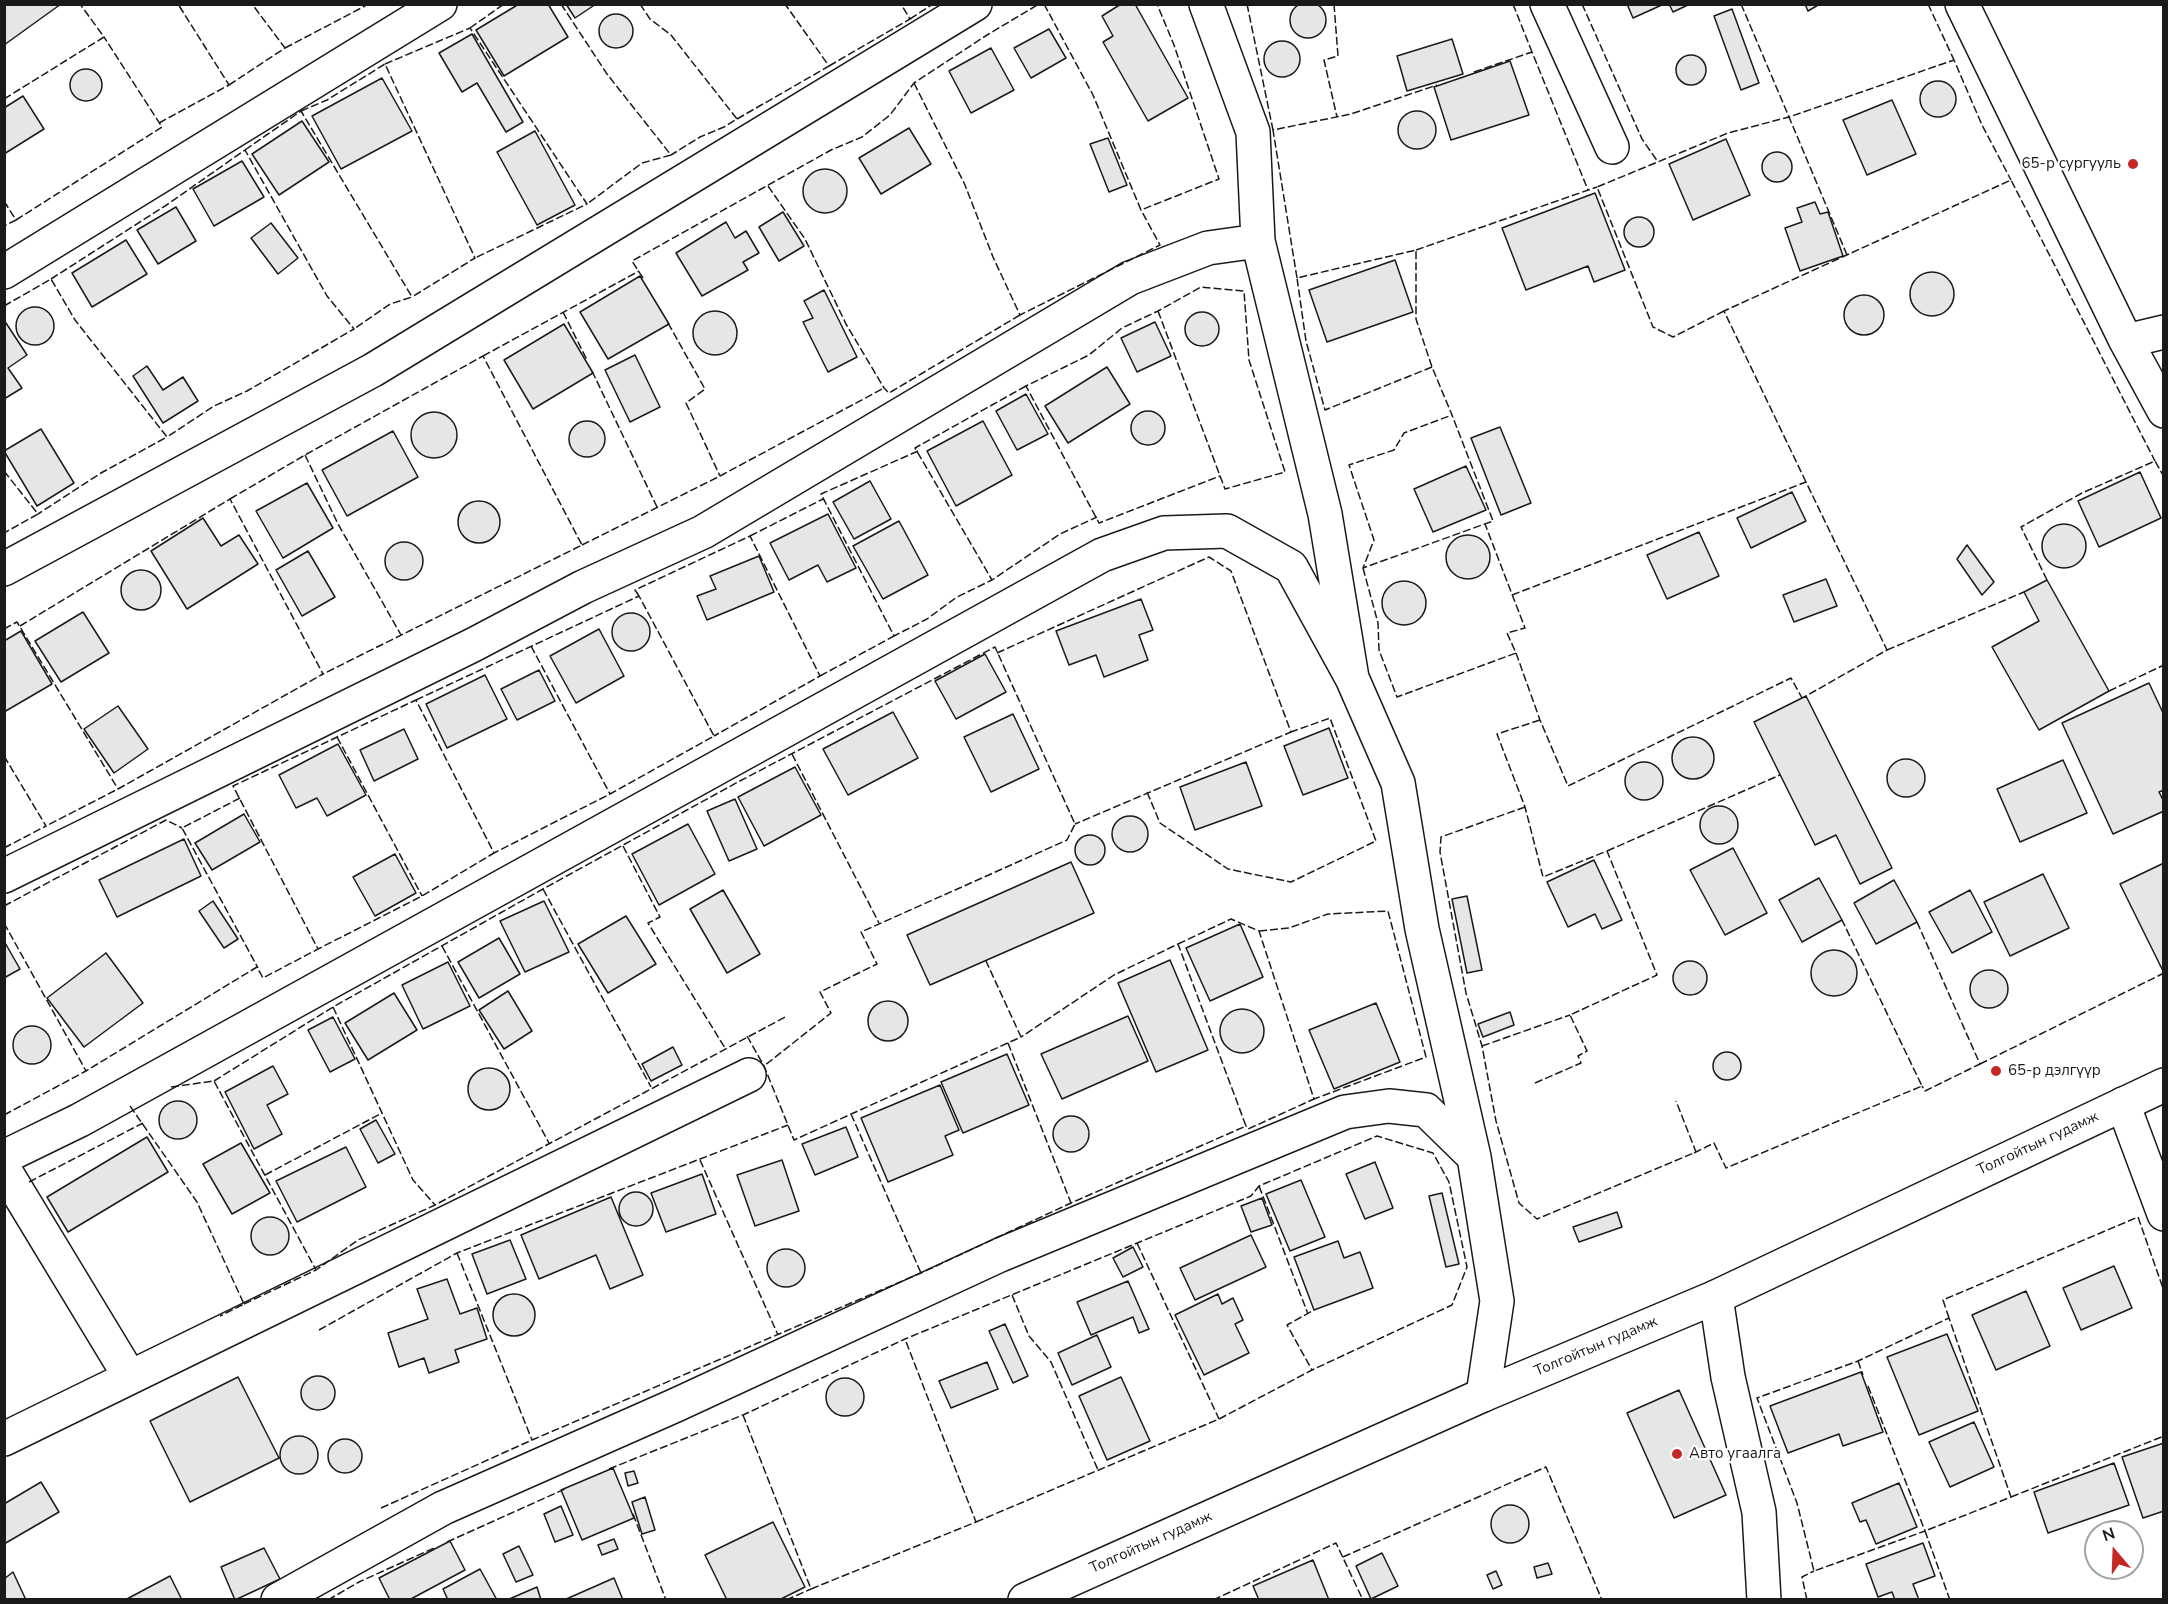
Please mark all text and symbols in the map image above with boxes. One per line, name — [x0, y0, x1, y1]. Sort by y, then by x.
place label: 65-р сургууль — [2022, 155, 2121, 173]
marker: 65-р сургууль — [2126, 157, 2140, 171]
place label: 65-р дэлгүүр — [2008, 1062, 2101, 1080]
marker: 65-р дэлгүүр — [1989, 1064, 2003, 1078]
street label: Толгойтын гудамж — [1975, 1108, 2101, 1180]
street label: Толгойтын гудамж — [1532, 1313, 1660, 1381]
place label: Авто угаалга — [1689, 1445, 1781, 1463]
marker: Авто угаалга — [1670, 1447, 1684, 1461]
street label: Толгойтын гудамж — [1087, 1508, 1215, 1578]
north arrow — [2084, 1520, 2144, 1580]
text: N — [2100, 1523, 2118, 1547]

